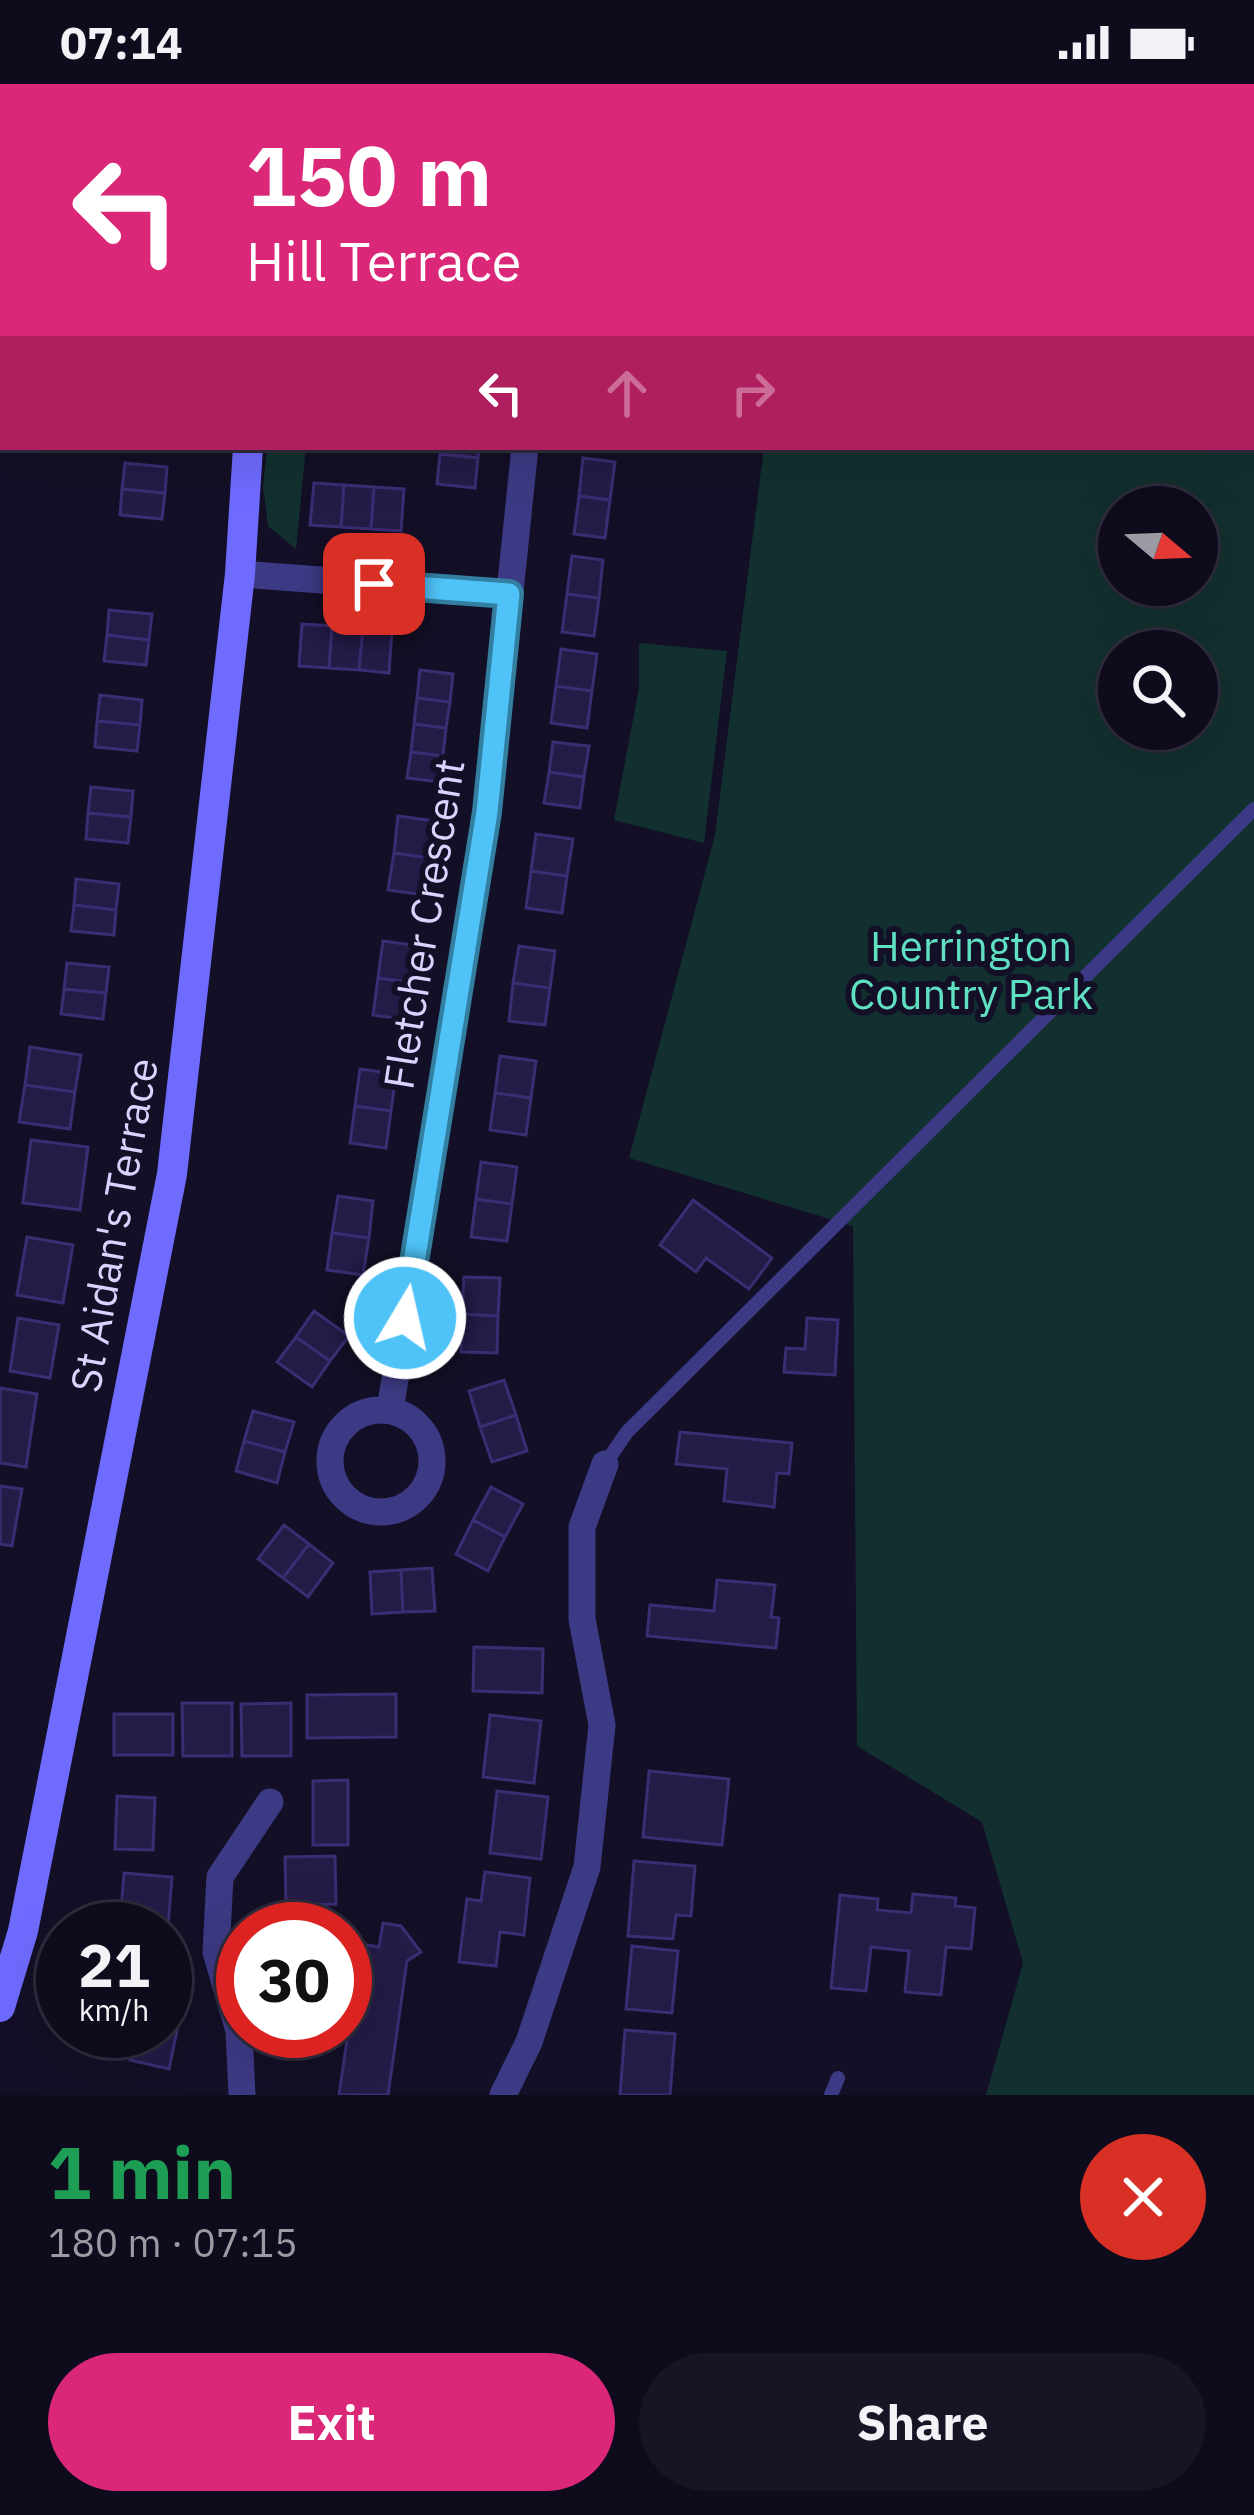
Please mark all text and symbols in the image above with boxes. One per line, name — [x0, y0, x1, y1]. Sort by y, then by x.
text: 07:14 — [60, 13, 183, 71]
text: 150 m — [246, 120, 492, 229]
icon: left — [48, 132, 204, 288]
text: Hill Terrace — [246, 226, 521, 296]
icon: left — [468, 360, 534, 426]
icon: ahead — [594, 360, 660, 426]
icon: right — [720, 360, 786, 426]
north arrow — [1098, 486, 1218, 606]
map controls — [1098, 486, 1218, 750]
pin — [323, 533, 425, 635]
icon: arrive — [341, 551, 407, 617]
button: search — [1098, 630, 1218, 750]
street label: Fletcher Crescent — [370, 755, 477, 1093]
park label: Herrington Country Park — [849, 918, 1093, 1021]
street label: St Aidan's Terrace — [57, 1054, 170, 1396]
position arrow — [342, 1255, 468, 1381]
speed limit sign: 30 — [216, 1902, 372, 2058]
text: 21 — [78, 1925, 150, 2004]
text: km/h — [79, 1990, 149, 2029]
text: 1 min — [48, 2125, 236, 2219]
button: close — [1080, 2134, 1206, 2260]
text: 180 m · 07:15 — [48, 2217, 298, 2268]
button: Exit — [48, 2353, 615, 2491]
button: Share — [639, 2353, 1206, 2491]

